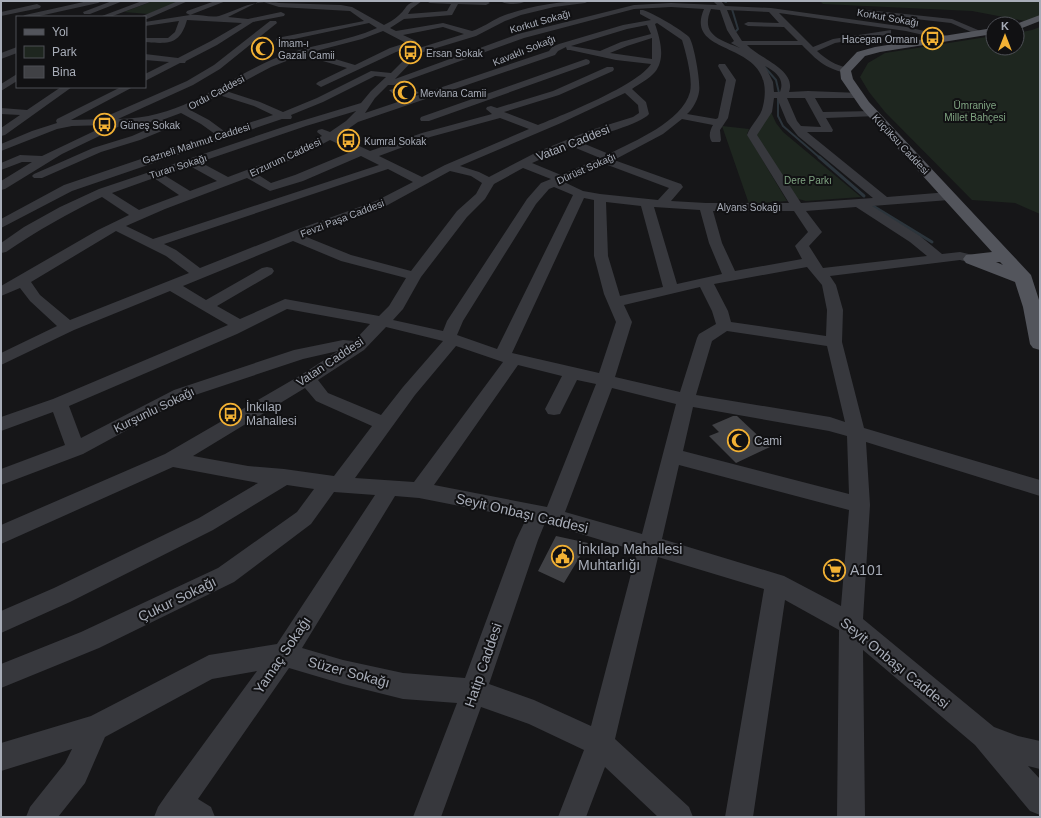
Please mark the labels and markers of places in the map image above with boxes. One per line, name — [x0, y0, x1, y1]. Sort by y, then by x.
bus stop icon: Hacegan Ormanı — [920, 26, 946, 52]
place label: Hacegan Ormanı — [842, 34, 918, 45]
mosque icon: İmam-ı Gazali Camii — [249, 36, 275, 62]
place label: İmam-ı Gazali Camii — [278, 37, 335, 61]
bus stop icon: Ersan Sokak — [398, 40, 424, 66]
place label: Ersan Sokak — [426, 48, 484, 59]
mosque icon: Mevlana Camii — [392, 80, 418, 106]
place label: Mevlana Camii — [420, 88, 486, 99]
bus stop icon: Güneş Sokak — [92, 112, 118, 138]
place label: Güneş Sokak — [120, 120, 181, 131]
bus stop icon: Kumral Sokak — [336, 128, 362, 154]
place label: Kumral Sokak — [364, 136, 427, 147]
place label: İnkılap Mahallesi — [246, 400, 297, 428]
bus stop icon: İnkılap Mahallesi — [217, 401, 243, 427]
mosque icon: Cami — [726, 428, 752, 454]
place label: Cami — [754, 434, 782, 448]
place label: İnkılap Mahallesi Muhtarlığı — [578, 540, 682, 573]
public building icon: İnkılap Mahallesi Muhtarlığı — [550, 544, 576, 570]
supermarket icon: A101 — [822, 557, 848, 583]
place label: A101 — [850, 562, 883, 578]

